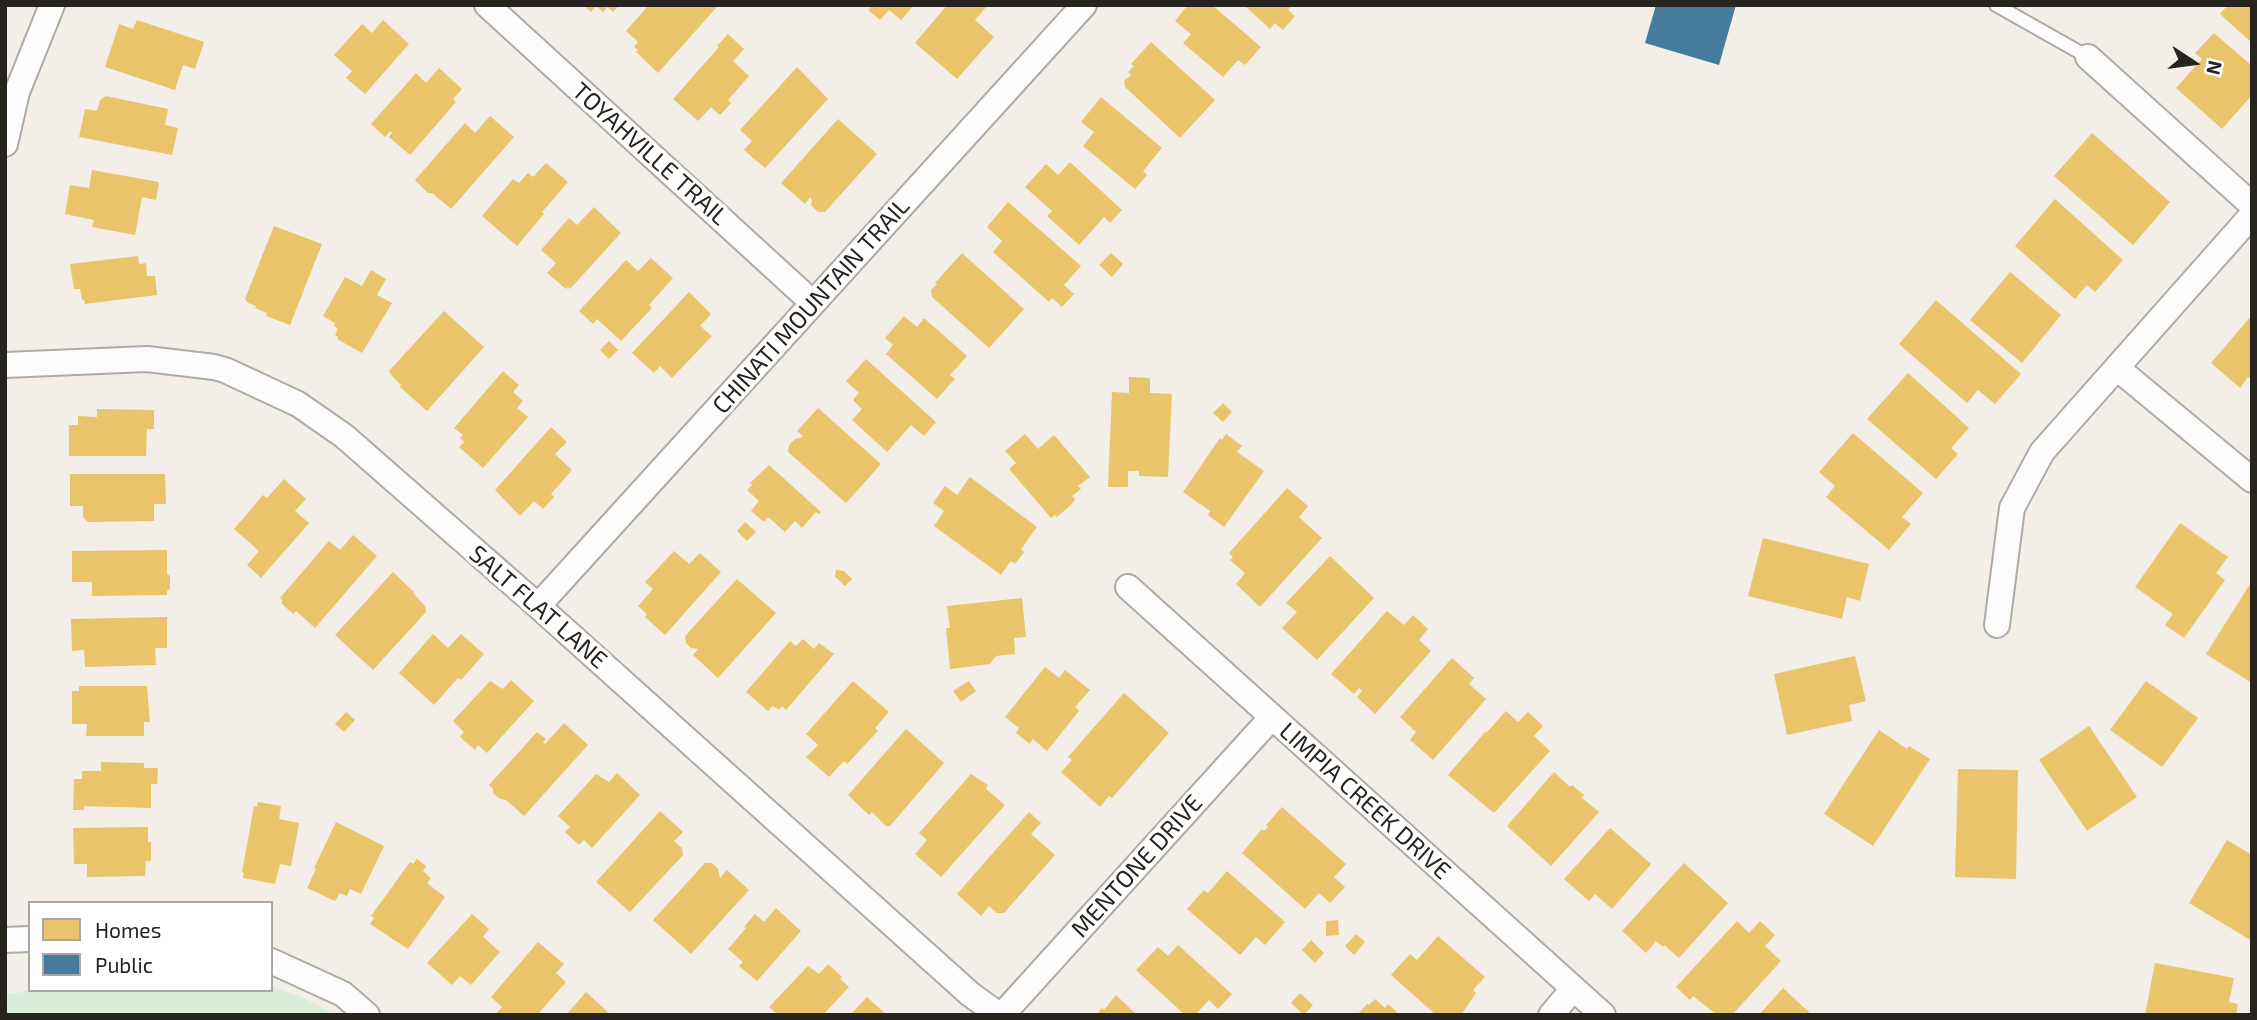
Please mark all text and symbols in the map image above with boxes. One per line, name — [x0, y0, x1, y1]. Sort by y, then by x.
north arrow — [2159, 28, 2229, 98]
text: N — [2202, 59, 2228, 77]
street label: TOYAHVILLE TRAIL — [566, 77, 734, 231]
street label: CHINATI MOUNTAIN TRAIL — [707, 192, 915, 420]
street label: SALT FLAT LANE — [463, 539, 613, 675]
street label: LIMPIA CREEK DRIVE — [1273, 717, 1457, 885]
street label: MENTONE DRIVE — [1065, 789, 1209, 943]
legend — [28, 901, 273, 992]
text: Homes — [95, 917, 161, 942]
text: Public — [95, 952, 153, 977]

